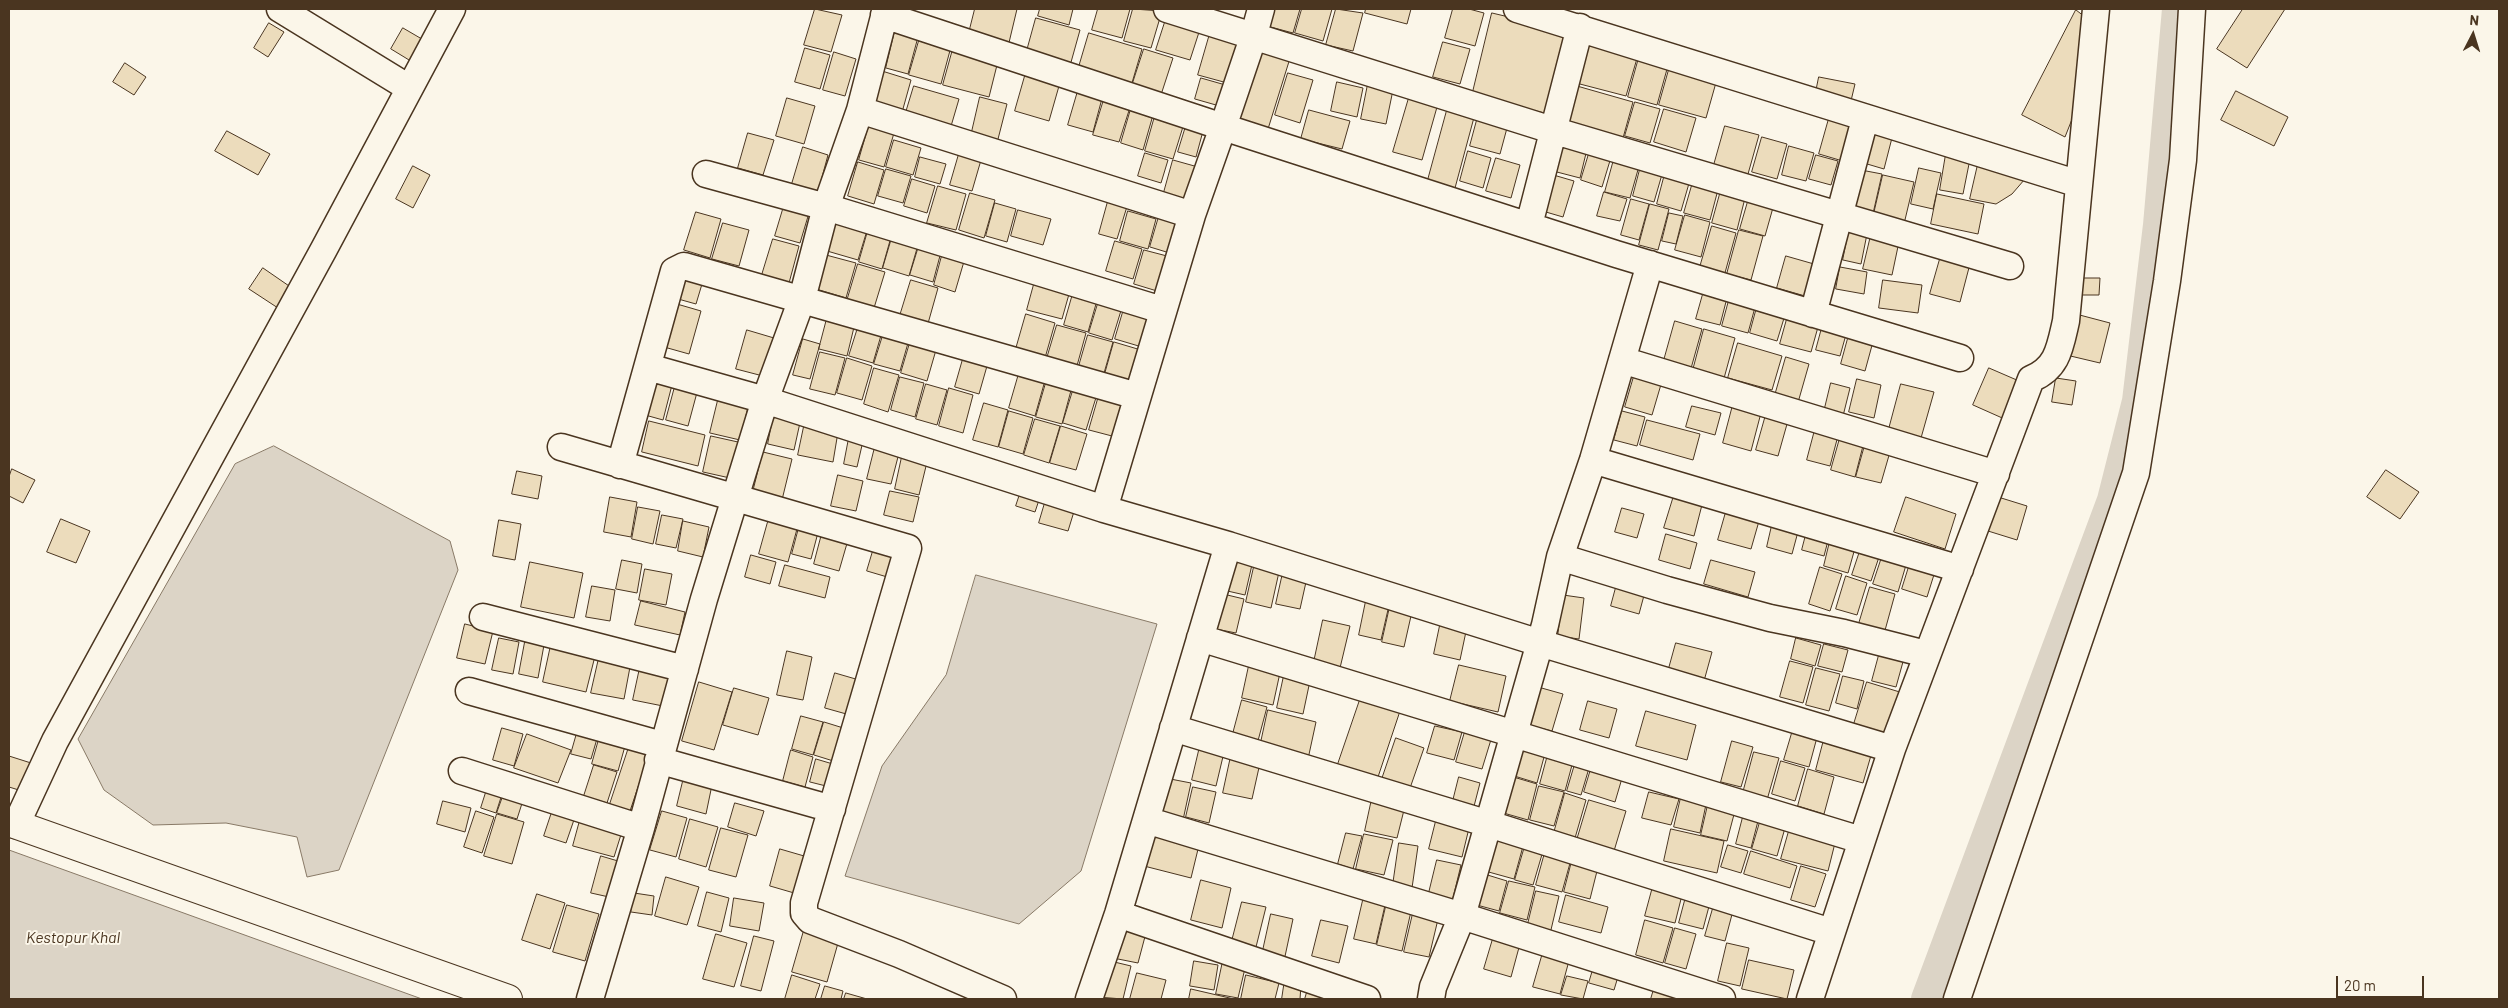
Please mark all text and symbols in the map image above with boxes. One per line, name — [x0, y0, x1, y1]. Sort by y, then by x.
north arrow — [2448, 10, 2498, 60]
text: N — [2469, 11, 2480, 28]
water label: Kestopur Khal — [26, 928, 120, 948]
scale bar — [2338, 966, 2426, 998]
text: 20 m — [2344, 976, 2376, 994]

